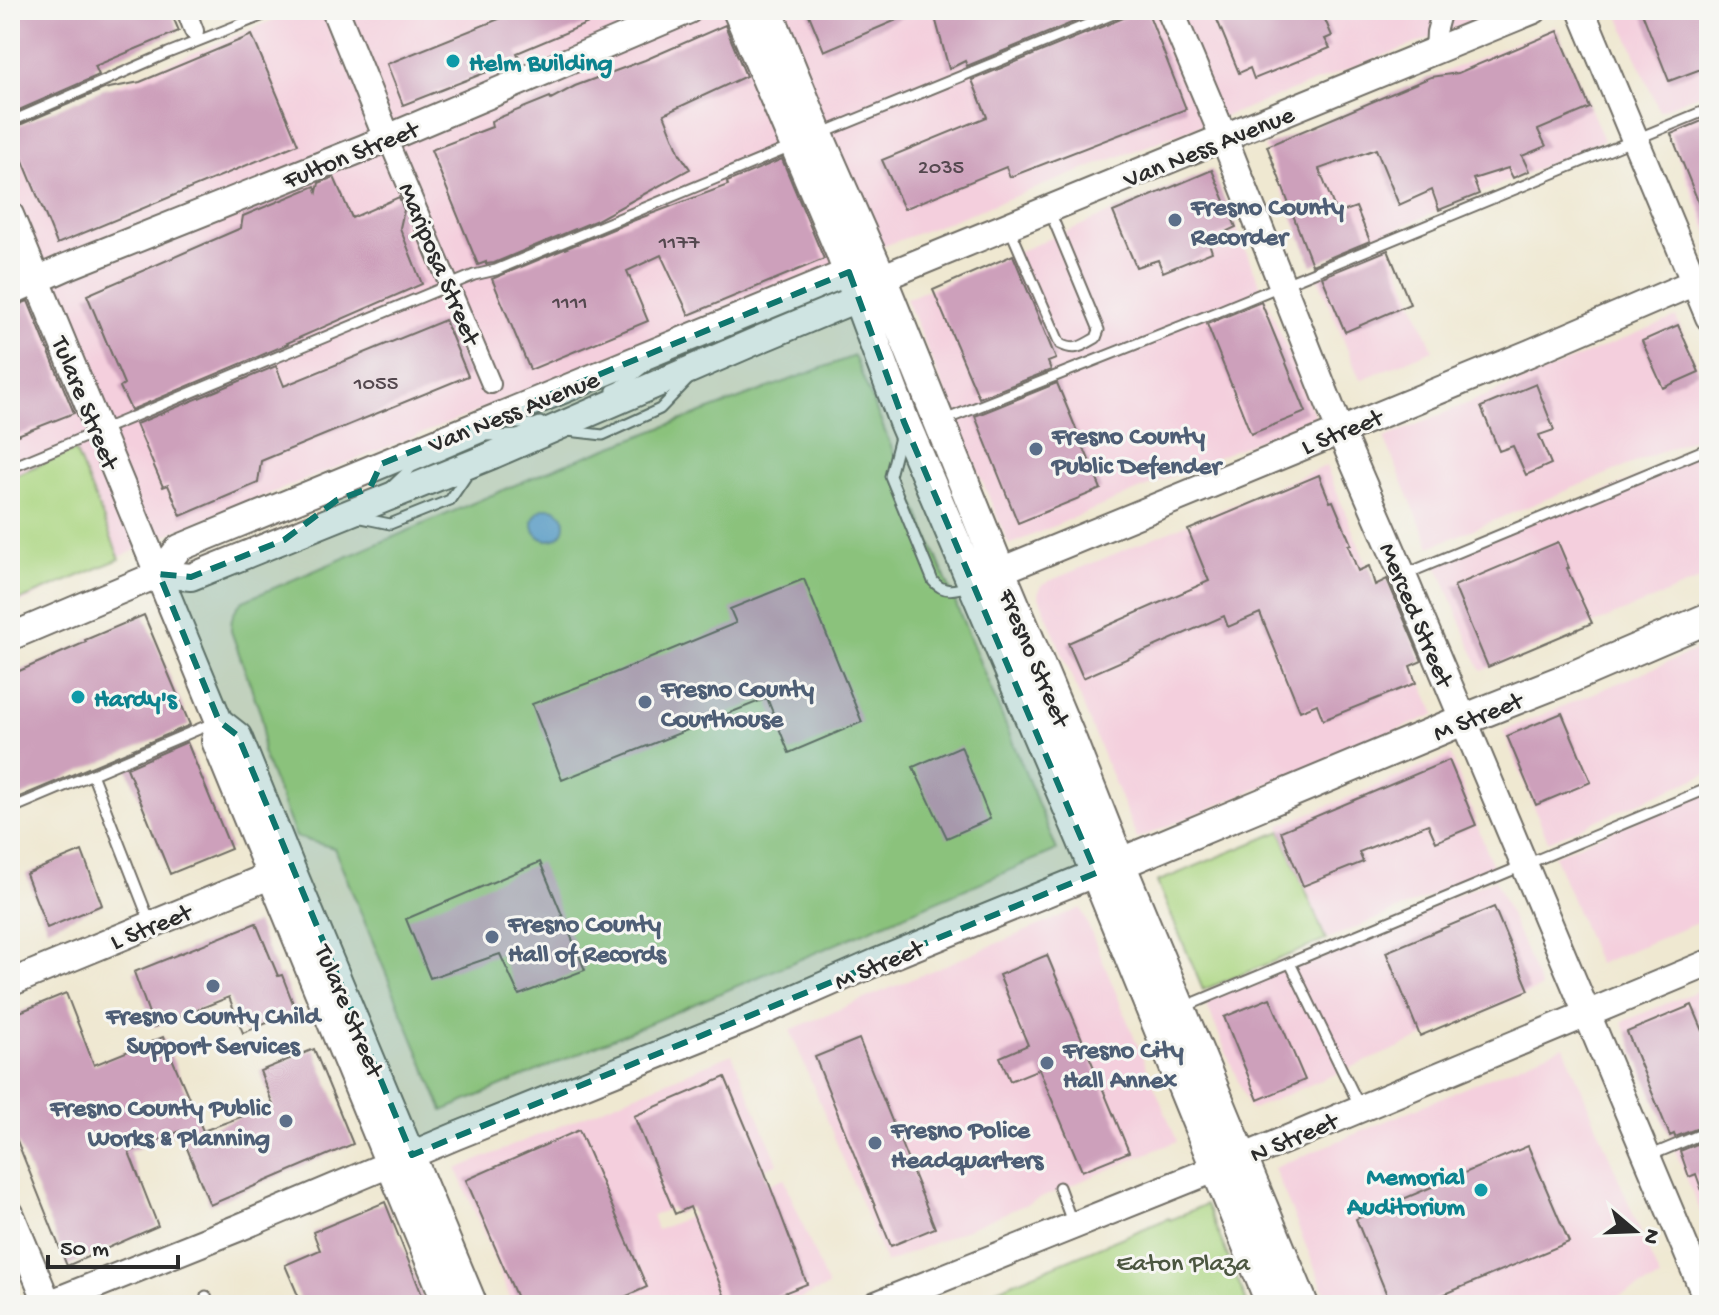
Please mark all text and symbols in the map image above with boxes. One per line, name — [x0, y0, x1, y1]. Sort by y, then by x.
place label: Helm Building — [469, 50, 613, 81]
marker: Helm Building — [444, 52, 462, 70]
street label: Van Ness Avenue — [1119, 101, 1300, 198]
street label: Fulton Street — [279, 115, 426, 199]
house number: 2035 — [918, 156, 964, 182]
street label: Mariposa Street — [389, 179, 486, 353]
place label: Fresno County Recorder — [1190, 194, 1344, 255]
marker: Fresno County Recorder — [1166, 211, 1184, 229]
house number: 1177 — [658, 231, 700, 257]
house number: 1111 — [551, 291, 588, 317]
street label: Tulare Street — [41, 331, 124, 477]
street label: Van Ness Avenue — [424, 366, 605, 463]
house number: 1055 — [353, 372, 398, 398]
street label: L Street — [1297, 403, 1390, 464]
place label: Fresno County Public Defender — [1050, 423, 1223, 484]
marker: Fresno County Public Defender — [1027, 440, 1045, 458]
street label: Merced Street — [1370, 539, 1459, 695]
street label: Fresno Street — [989, 584, 1076, 735]
place label: Fresno County Courthouse — [660, 676, 814, 737]
place label: Hardy's — [94, 686, 178, 717]
street label: M Street — [1430, 686, 1530, 751]
marker: Hardy's — [69, 688, 87, 706]
marker: Fresno County Courthouse — [636, 693, 654, 711]
street label: L Street — [106, 898, 199, 959]
place label: Fresno County Hall of Records — [507, 911, 667, 972]
marker: Fresno County Hall of Records — [483, 928, 501, 946]
street label: M Street — [831, 934, 931, 1000]
street label: Tulare Street — [304, 939, 389, 1085]
marker: Fresno County Child Support Services — [204, 977, 222, 995]
place label: Fresno County Child Support Services — [105, 1003, 323, 1064]
place label: Fresno City Hall Annex — [1062, 1037, 1184, 1098]
marker: Fresno City Hall Annex — [1038, 1054, 1056, 1072]
place label: Fresno County Public Works & Planning — [49, 1095, 272, 1156]
street label: N Street — [1246, 1107, 1346, 1172]
marker: Fresno County Public Works & Planning — [277, 1112, 295, 1130]
place label: Fresno Police Headquarters — [890, 1117, 1045, 1178]
marker: Fresno Police Headquarters — [866, 1134, 884, 1152]
place label: Memorial Auditorium — [1346, 1164, 1466, 1225]
marker: Memorial Auditorium — [1472, 1181, 1490, 1199]
north arrow — [1595, 1191, 1675, 1271]
scale bar — [48, 1219, 178, 1269]
text: N — [1635, 1225, 1665, 1247]
text: 50 m — [60, 1236, 109, 1265]
park label: Eaton Plaza — [1116, 1250, 1251, 1281]

